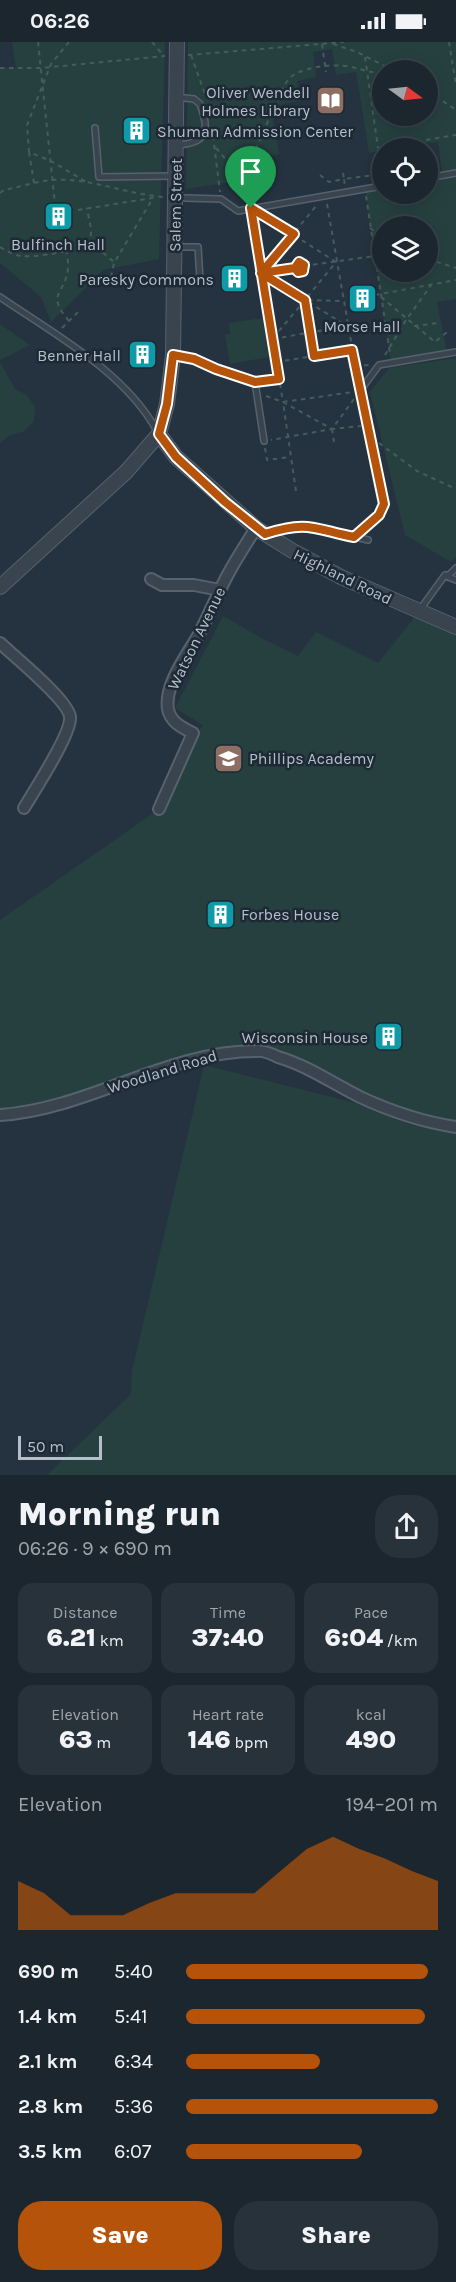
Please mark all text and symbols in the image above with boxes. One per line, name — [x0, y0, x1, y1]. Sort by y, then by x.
text: 06:26 — [30, 8, 90, 34]
north arrow — [372, 60, 438, 126]
map controls — [372, 60, 438, 282]
place label: Oliver Wendell Holmes Library — [201, 83, 311, 120]
library icon: Oliver Wendell Holmes Library — [315, 85, 347, 117]
building icon: Shuman Admission Center — [120, 115, 152, 147]
place label: Shuman Admission Center — [157, 122, 353, 141]
button: locate — [372, 138, 438, 204]
pin — [225, 146, 276, 208]
icon: arrive — [234, 155, 267, 188]
street label: Salem Street — [165, 158, 186, 252]
building icon: Bulfinch Hall — [42, 200, 74, 232]
button: layers — [372, 216, 438, 282]
place label: Bulfinch Hall — [11, 235, 105, 254]
building icon: Paresky Commons — [219, 263, 251, 295]
place label: Paresky Commons — [79, 270, 214, 289]
building icon: Morse Hall — [346, 282, 378, 314]
place label: Morse Hall — [324, 317, 400, 336]
building icon: Benner Hall — [126, 339, 158, 371]
place label: Benner Hall — [37, 346, 121, 365]
street label: Highland Road — [290, 544, 395, 608]
street label: Watson Avenue — [163, 584, 230, 693]
school or university icon: Phillips Academy — [212, 742, 244, 774]
place label: Phillips Academy — [249, 749, 374, 768]
building icon: Forbes House — [204, 898, 236, 930]
place label: Forbes House — [241, 905, 339, 924]
building icon: Wisconsin House — [373, 1021, 405, 1053]
place label: Wisconsin House — [241, 1028, 368, 1047]
street label: Woodland Road — [105, 1046, 219, 1097]
scale bar — [18, 1433, 102, 1460]
text: 50 m — [27, 1437, 64, 1456]
text: Morning run — [18, 1495, 221, 1533]
button: share — [375, 1495, 438, 1558]
text: 06:26 · 9 × 690 m — [18, 1537, 172, 1560]
text: Distance — [53, 1603, 117, 1622]
text: Time — [210, 1603, 246, 1622]
text: Pace — [354, 1603, 388, 1622]
text: 6.21 — [46, 1622, 96, 1653]
text: 37:40 — [192, 1622, 264, 1653]
text: 6:04 — [324, 1622, 383, 1653]
text: km — [96, 1631, 124, 1650]
text: /km — [383, 1631, 418, 1650]
text: Elevation — [51, 1705, 119, 1724]
text: Heart rate — [192, 1705, 264, 1724]
text: kcal — [356, 1705, 386, 1724]
text: 63 — [59, 1724, 92, 1755]
text: 146 — [188, 1724, 231, 1755]
text: 490 — [346, 1724, 396, 1755]
text: m — [92, 1733, 111, 1752]
text: bpm — [231, 1733, 268, 1752]
text: Elevation — [18, 1793, 103, 1816]
text: 194–201 m — [346, 1793, 438, 1816]
text: 690 m — [18, 1960, 79, 1983]
text: 5:40 — [114, 1960, 153, 1983]
text: 1.4 km — [18, 2005, 77, 2028]
text: 5:41 — [114, 2005, 148, 2028]
text: 2.1 km — [18, 2050, 77, 2073]
text: 6:34 — [114, 2050, 153, 2073]
text: 2.8 km — [18, 2095, 83, 2118]
text: 5:36 — [114, 2095, 153, 2118]
text: 3.5 km — [18, 2140, 82, 2163]
text: 6:07 — [114, 2140, 151, 2163]
button: Save — [18, 2201, 222, 2270]
button: Share — [234, 2201, 438, 2270]

